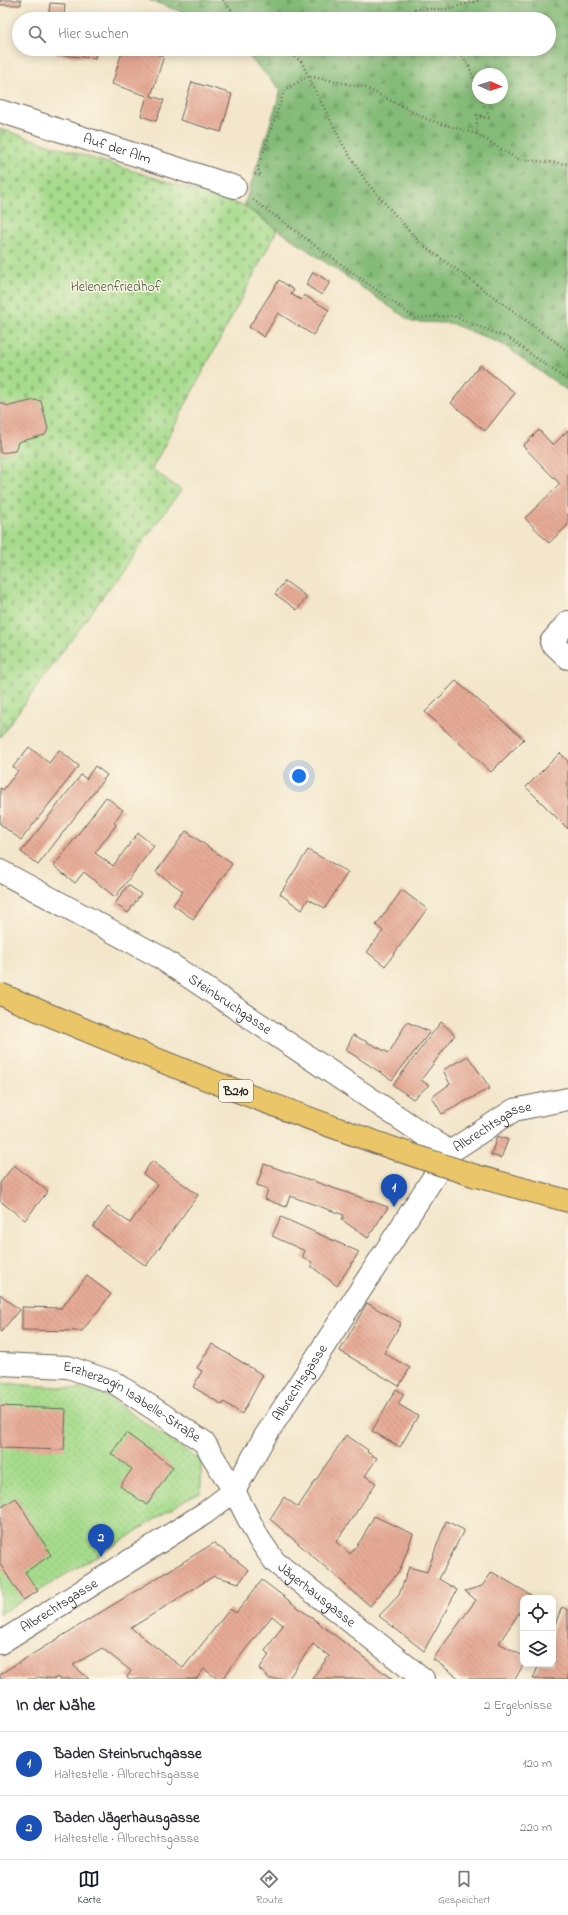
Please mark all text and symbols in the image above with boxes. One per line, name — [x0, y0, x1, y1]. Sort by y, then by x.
search box — [12, 12, 556, 56]
icon: search — [26, 23, 48, 45]
text: Hier suchen — [58, 23, 129, 45]
north arrow — [472, 68, 508, 104]
street label: Auf der Alm — [80, 128, 154, 170]
park label: Helenenfriedhof — [71, 277, 162, 298]
your location — [289, 766, 309, 786]
street label: Steinbruchgasse — [184, 969, 276, 1040]
road number: B210 — [219, 1080, 253, 1102]
street label: Albrechtsgasse — [449, 1096, 534, 1158]
pin: 1 — [381, 1174, 407, 1207]
street label: Albrechtsgasse — [267, 1339, 333, 1425]
street label: Erzherzogin Isabelle-Straße — [63, 1356, 206, 1448]
pin: 2 — [88, 1524, 114, 1557]
street label: Jägerhausgasse — [273, 1557, 361, 1633]
street label: Albrechtsgasse — [16, 1573, 103, 1638]
map controls — [520, 1595, 556, 1667]
button: locate — [520, 1595, 556, 1631]
button: layers — [520, 1631, 556, 1667]
text: In der Nähe — [16, 1693, 95, 1718]
text: 2 Ergebnisse — [484, 1696, 552, 1715]
text: Baden Steinbruchgasse — [54, 1743, 202, 1765]
text: 1 — [27, 1754, 31, 1773]
text: 120 m — [522, 1754, 552, 1773]
text: Haltestelle · Albrechtsgasse — [54, 1765, 199, 1784]
text: Baden Jägerhausgasse — [54, 1807, 200, 1829]
text: 2 — [26, 1818, 32, 1837]
text: 220 m — [520, 1818, 552, 1837]
text: Haltestelle · Albrechtsgasse — [54, 1829, 199, 1848]
tab: Karte — [78, 1868, 101, 1908]
tab: Route — [256, 1868, 283, 1908]
tab: Gespeichert — [438, 1868, 490, 1908]

